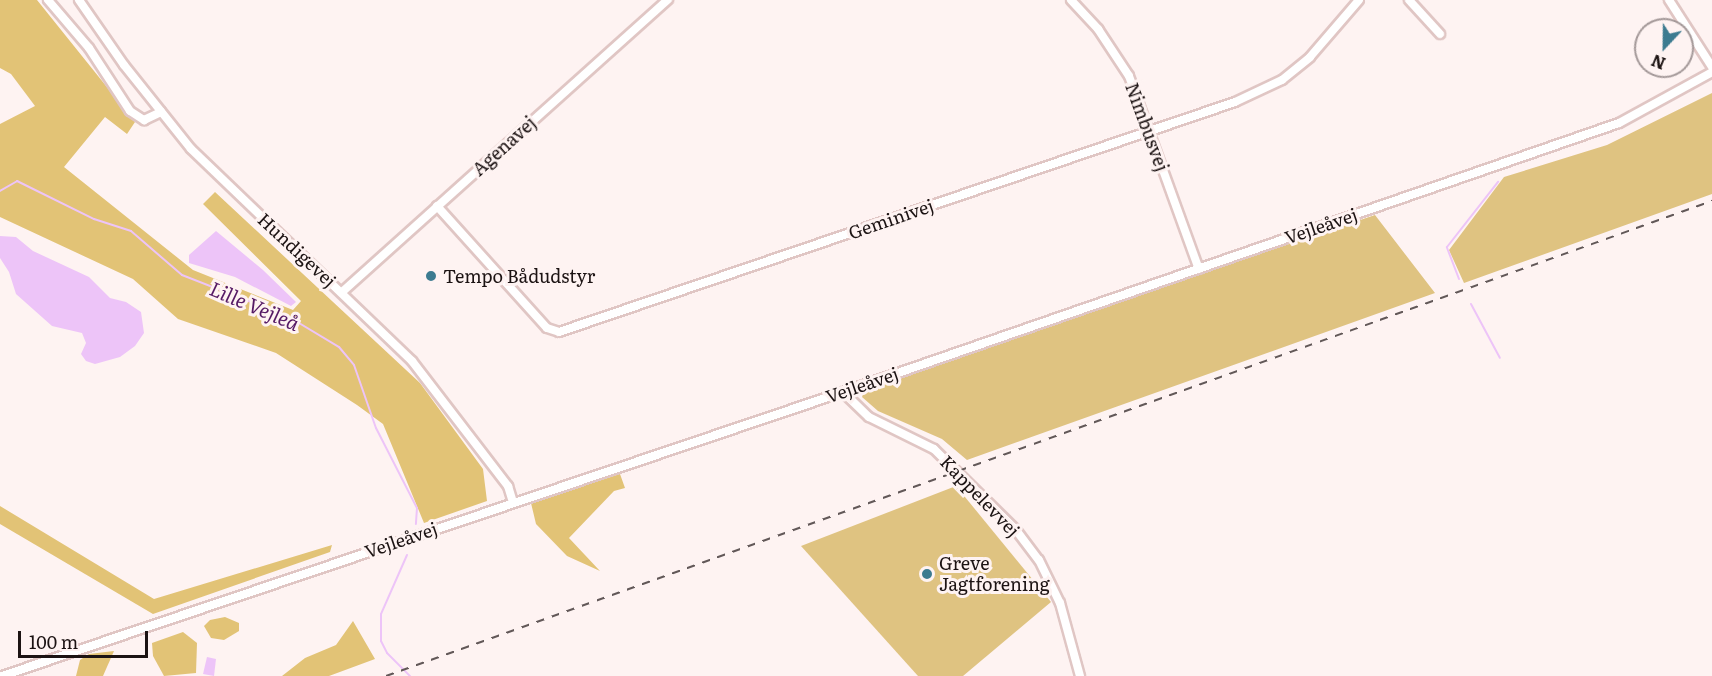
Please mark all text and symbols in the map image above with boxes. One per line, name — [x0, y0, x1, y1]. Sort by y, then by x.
north arrow — [1634, 18, 1694, 78]
text: N — [1647, 49, 1669, 76]
street label: Nimbusvej — [1121, 80, 1173, 174]
street label: Agenavej — [468, 112, 540, 180]
street label: Geminivej — [846, 194, 936, 244]
street label: Vejleåvej — [1282, 204, 1360, 248]
street label: Hundigevej — [253, 208, 341, 292]
place label: Tempo Bådudstyr — [443, 265, 595, 287]
marker: Tempo Bådudstyr — [424, 269, 438, 283]
water label: Lille Vejleå — [207, 275, 303, 335]
street label: Vejleåvej — [823, 363, 901, 407]
street label: Kappelevvej — [936, 451, 1024, 541]
street label: Vejleåvej — [362, 518, 440, 562]
place label: Greve Jagtforening — [939, 553, 1050, 596]
marker: Greve Jagtforening — [920, 567, 934, 581]
scale bar — [21, 619, 152, 657]
text: 100 m — [29, 628, 78, 655]

